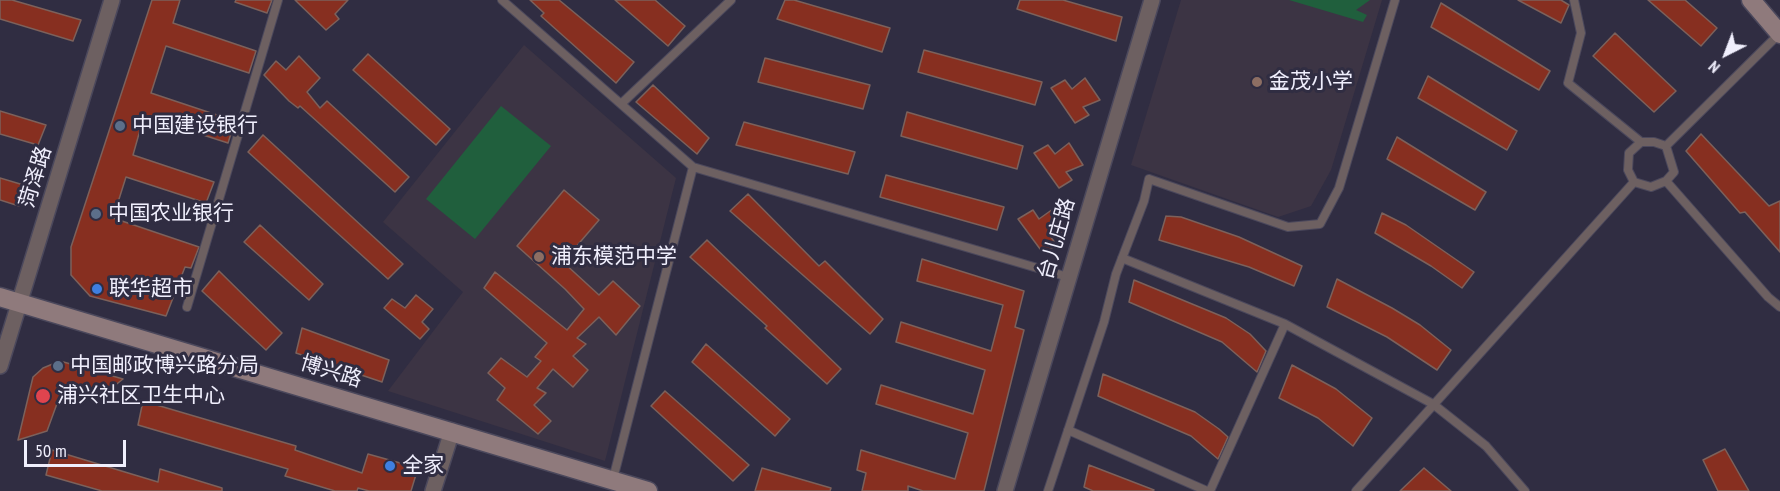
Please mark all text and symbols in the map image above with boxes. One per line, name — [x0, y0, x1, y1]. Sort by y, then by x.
north arrow — [1696, 24, 1756, 84]
text: N — [1704, 57, 1724, 78]
place label: 金茂小学 — [1269, 69, 1353, 95]
marker: 金茂小学 — [1250, 75, 1264, 89]
place label: 中国建设银行 — [132, 113, 258, 139]
marker: 中国建设银行 — [113, 119, 127, 133]
street label: 菏泽路 — [15, 143, 57, 211]
street label: 台儿庄路 — [1033, 195, 1081, 283]
place label: 中国农业银行 — [108, 201, 234, 227]
marker: 中国农业银行 — [89, 207, 103, 221]
place label: 浦东模范中学 — [551, 244, 677, 270]
marker: 浦东模范中学 — [532, 250, 546, 264]
place label: 联华超市 — [109, 276, 193, 302]
marker: 联华超市 — [90, 282, 104, 296]
street label: 博兴路 — [297, 351, 365, 393]
place label: 中国邮政博兴路分局 — [70, 353, 259, 379]
marker: 中国邮政博兴路分局 — [51, 359, 65, 373]
place label: 浦兴社区卫生中心 — [57, 383, 225, 409]
marker: 浦兴社区卫生中心 — [34, 387, 52, 405]
scale bar — [27, 428, 129, 466]
text: 50 m — [35, 439, 67, 462]
place label: 全家 — [402, 453, 444, 479]
marker: 全家 — [383, 459, 397, 473]

